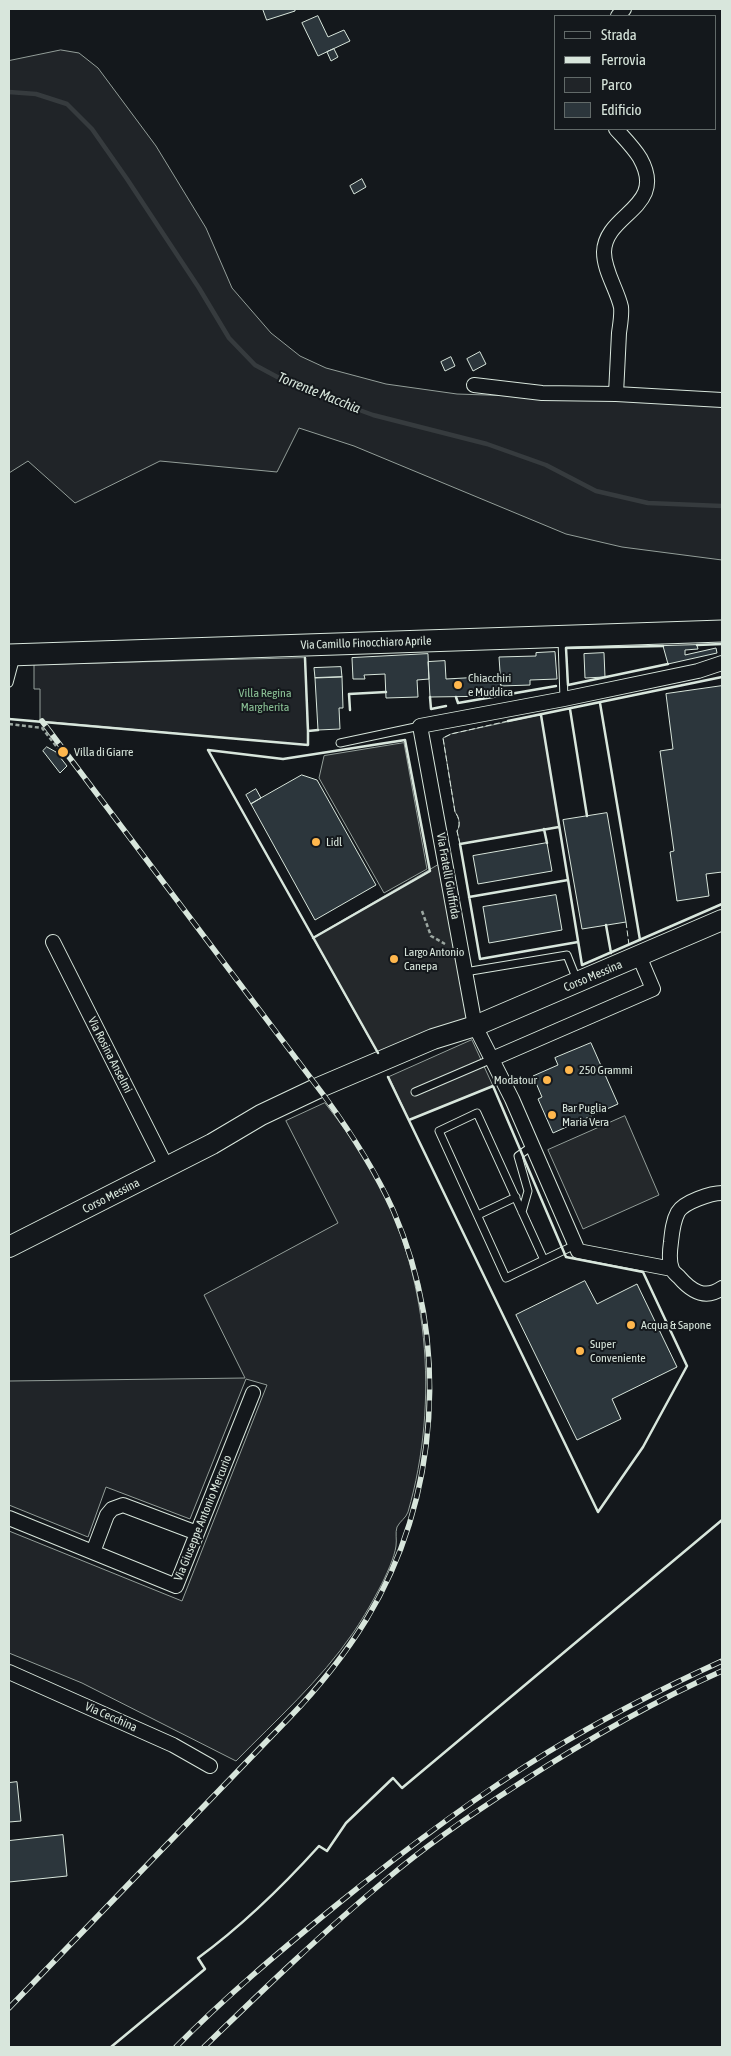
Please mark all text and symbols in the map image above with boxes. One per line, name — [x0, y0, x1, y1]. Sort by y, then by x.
legend — [554, 15, 716, 130]
text: Strada — [601, 26, 637, 43]
text: Ferrovia — [601, 51, 646, 68]
text: Parco — [601, 76, 632, 93]
text: Edificio — [601, 101, 642, 118]
water label: Torrente Macchia — [275, 369, 363, 417]
street label: Via Camillo Finocchiaro Aprile — [300, 634, 432, 652]
place label: Chiacchiri e Muddica — [468, 671, 513, 699]
marker: Chiacchiri e Muddica — [452, 679, 464, 691]
park label: Villa Regina Margherita — [239, 686, 291, 714]
marker: Villa di Giarre — [56, 745, 70, 759]
place label: Villa di Giarre — [74, 745, 134, 759]
street label: Via Fratelli Giuffrida — [433, 831, 463, 921]
place label: Lidl — [326, 835, 342, 849]
marker: Lidl — [310, 836, 322, 848]
place label: Largo Antonio Canepa — [404, 945, 465, 973]
marker: Largo Antonio Canepa — [388, 953, 400, 965]
street label: Corso Messina — [562, 957, 624, 995]
street label: Via Rosina Anselmi — [85, 1015, 135, 1095]
place label: 250 Grammi — [579, 1063, 633, 1077]
marker: 250 Grammi — [563, 1064, 575, 1076]
place label: Modatour — [494, 1073, 537, 1087]
marker: Modatour — [541, 1074, 553, 1086]
place label: Bar Puglia Maria Vera — [562, 1101, 609, 1129]
marker: Bar Puglia Maria Vera — [546, 1109, 558, 1121]
street label: Corso Messina — [80, 1175, 142, 1217]
place label: Acqua & Sapone — [641, 1318, 711, 1332]
marker: Acqua & Sapone — [625, 1319, 637, 1331]
place label: Super Conveniente — [590, 1337, 646, 1365]
marker: Super Conveniente — [574, 1345, 586, 1357]
street label: Via Giuseppe Antonio Mercurio — [171, 1453, 235, 1583]
street label: Via Cecchina — [83, 1699, 139, 1735]

